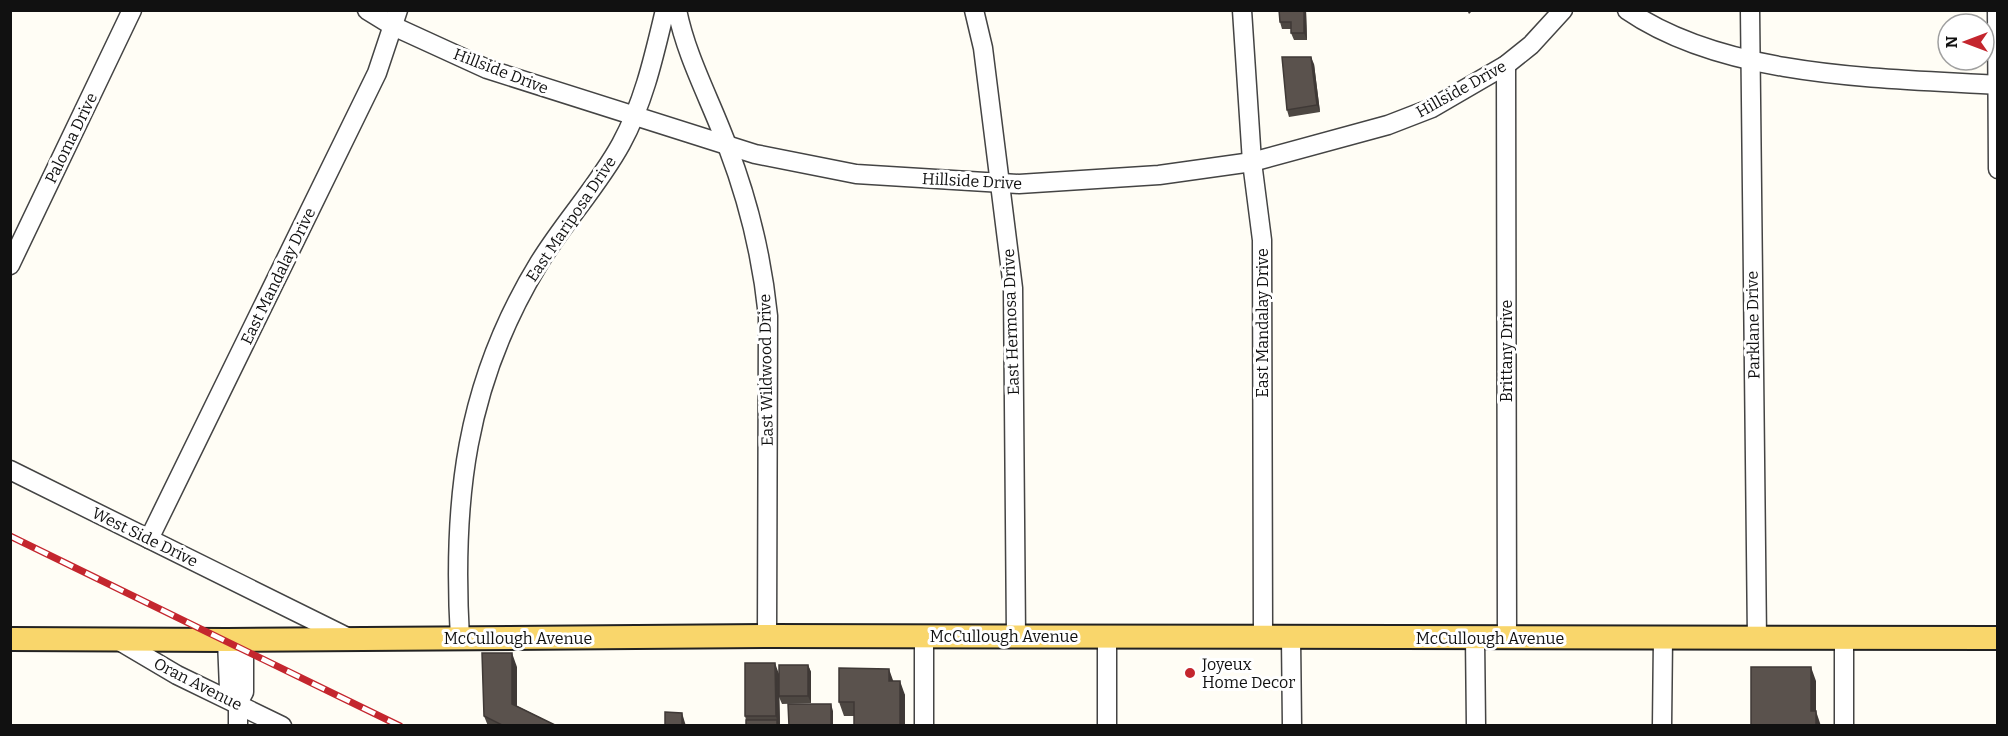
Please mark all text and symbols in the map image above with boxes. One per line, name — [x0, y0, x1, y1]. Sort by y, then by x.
north arrow — [1936, 12, 1996, 72]
text: N — [1942, 36, 1961, 48]
street label: Hillside Drive — [451, 44, 551, 98]
street label: Hillside Drive — [1413, 56, 1509, 122]
street label: Paloma Drive — [41, 90, 101, 186]
street label: East Mariposa Drive — [522, 153, 620, 285]
street label: Hillside Drive — [922, 169, 1022, 193]
street label: East Mandalay Drive — [237, 205, 319, 347]
street label: East Hermosa Drive — [999, 248, 1023, 396]
street label: East Mandalay Drive — [1253, 248, 1272, 398]
street label: Parklane Drive — [1743, 271, 1763, 379]
street label: East Wildwood Drive — [755, 294, 777, 446]
street label: Brittany Drive — [1497, 300, 1516, 402]
street label: West Side Drive — [89, 503, 201, 571]
street label: McCullough Avenue — [930, 627, 1078, 646]
street label: McCullough Avenue — [444, 629, 592, 648]
street label: McCullough Avenue — [1416, 629, 1564, 648]
street label: Oran Avenue — [151, 654, 245, 714]
place label: Joyeux Home Decor — [1201, 655, 1295, 692]
marker: Joyeux Home Decor — [1183, 666, 1197, 680]

